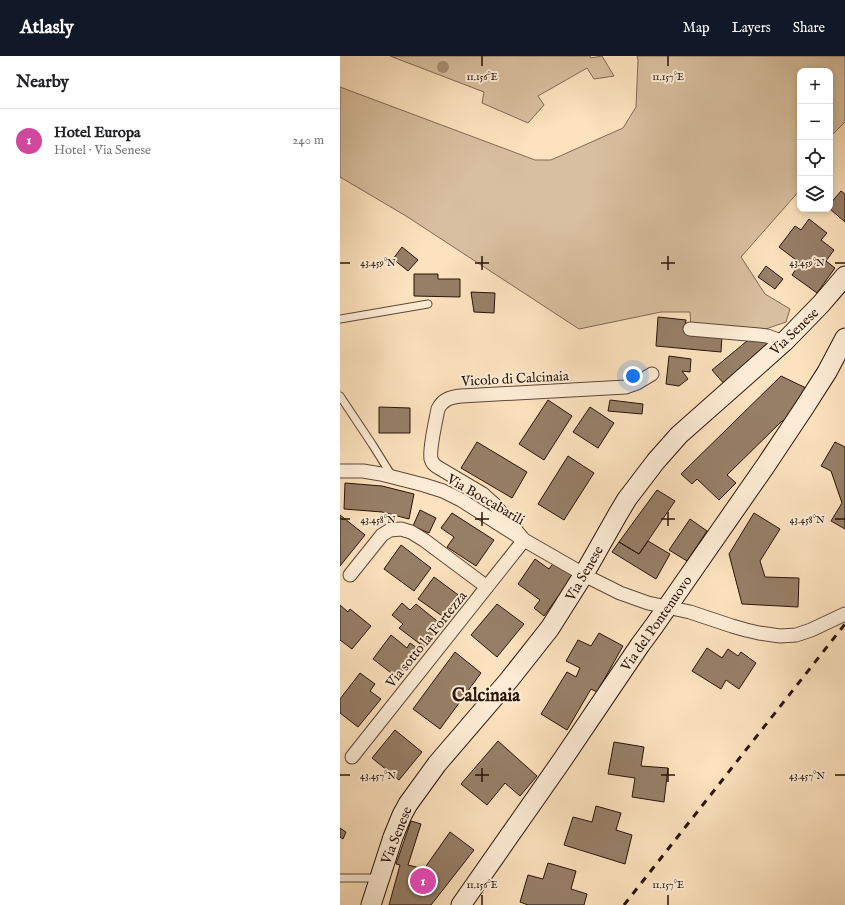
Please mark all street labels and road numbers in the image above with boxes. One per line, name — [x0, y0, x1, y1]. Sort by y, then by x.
street label: Via Senese — [766, 304, 823, 360]
street label: Vicolo di Calcinaia — [460, 367, 570, 391]
street label: Via Boccabarili — [443, 470, 528, 530]
street label: Via Senese — [561, 542, 608, 605]
street label: Via del Pontenuovo — [617, 572, 697, 676]
street label: Via sotto la Fortezza — [382, 587, 472, 692]
street label: Via Senese — [377, 803, 417, 868]

